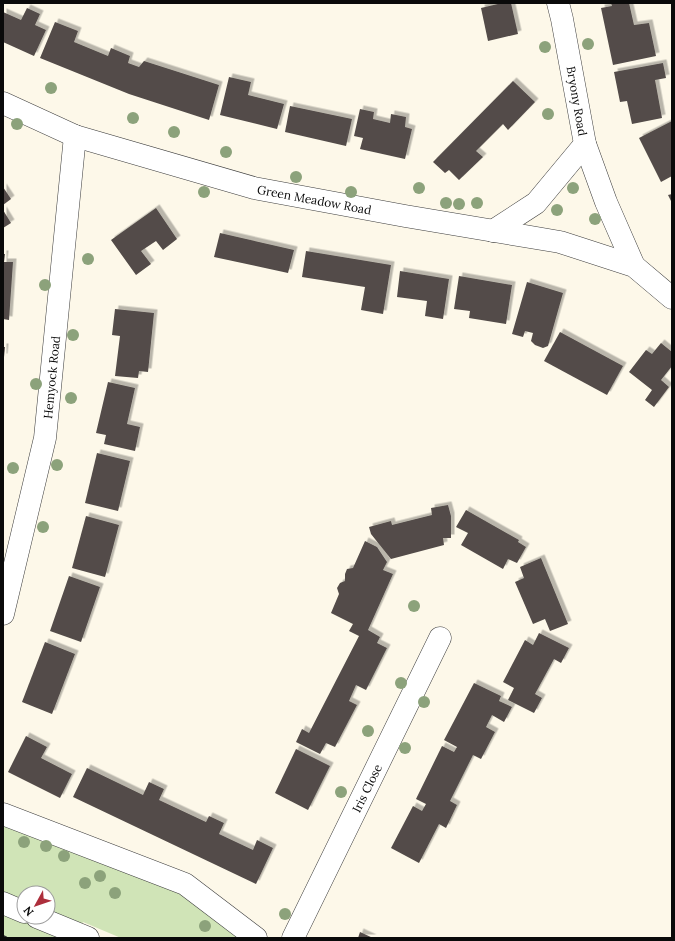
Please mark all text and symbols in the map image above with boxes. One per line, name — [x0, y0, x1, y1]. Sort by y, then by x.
street label: Bryony Road — [563, 65, 591, 137]
street label: Green Meadow Road — [256, 181, 373, 217]
street label: Hemyock Road — [39, 335, 63, 419]
street label: Iris Close — [348, 761, 385, 815]
north arrow — [16, 885, 56, 925]
text: N — [20, 903, 36, 919]

